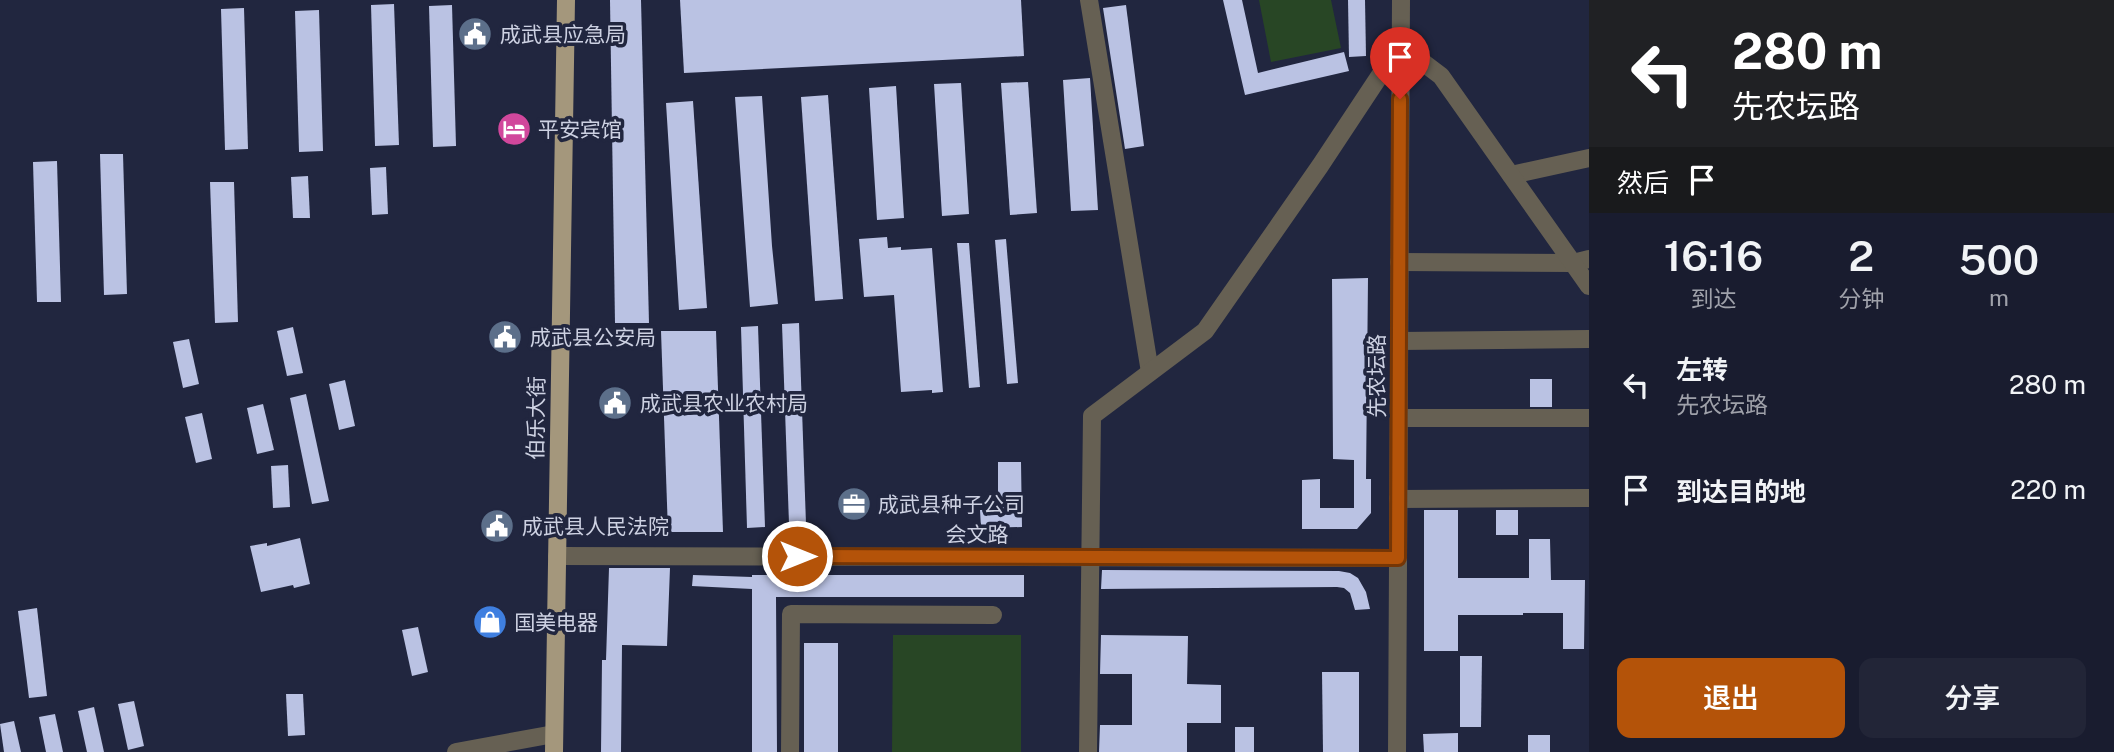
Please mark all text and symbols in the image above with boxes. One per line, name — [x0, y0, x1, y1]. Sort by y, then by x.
public building icon: 成武县应急局 — [456, 15, 494, 53]
place label: 成武县应急局 — [500, 22, 626, 47]
text: 280 m — [1732, 22, 1882, 80]
pin — [1370, 27, 1430, 99]
icon: left — [1617, 28, 1708, 119]
icon: arrive — [1381, 38, 1419, 76]
text: 先农坛路 — [1732, 88, 1860, 125]
hotel icon: 平安宾馆 — [495, 110, 533, 148]
place label: 平安宾馆 — [538, 117, 622, 142]
icon: arrive — [1683, 161, 1721, 199]
text: 然后 — [1617, 167, 1669, 198]
text: 16:16 — [1664, 231, 1763, 280]
text: 2 — [1848, 231, 1874, 280]
text: 500 — [1959, 235, 2039, 284]
text: m — [1989, 284, 2009, 311]
text: 到达 — [1691, 285, 1737, 312]
text: 分钟 — [1838, 285, 1884, 312]
public building icon: 成武县公安局 — [486, 318, 524, 356]
place label: 成武县公安局 — [530, 325, 656, 350]
street label: 先农坛路 — [1364, 334, 1389, 418]
text: 左转 — [1676, 354, 1728, 385]
icon: left — [1617, 366, 1655, 404]
text: 280 m — [2009, 369, 2086, 400]
street label: 伯乐大街 — [523, 376, 549, 460]
public building icon: 成武县农业农村局 — [596, 384, 634, 422]
place label: 成武县农业农村局 — [640, 391, 808, 416]
text: 先农坛路 — [1676, 391, 1768, 418]
icon: arrive — [1617, 471, 1655, 509]
text: 220 m — [2010, 474, 2086, 505]
text: 到达目的地 — [1676, 476, 1806, 507]
office icon: 成武县种子公司 — [835, 485, 873, 523]
place label: 成武县种子公司 — [878, 492, 1025, 517]
public building icon: 成武县人民法院 — [478, 507, 516, 545]
place label: 成武县人民法院 — [522, 514, 669, 539]
position arrow — [760, 519, 834, 593]
street label: 会文路 — [946, 522, 1009, 547]
shop icon: 国美电器 — [471, 603, 509, 641]
place label: 国美电器 — [514, 610, 598, 635]
button: 退出 — [1617, 658, 1845, 738]
button: 分享 — [1859, 658, 2086, 738]

